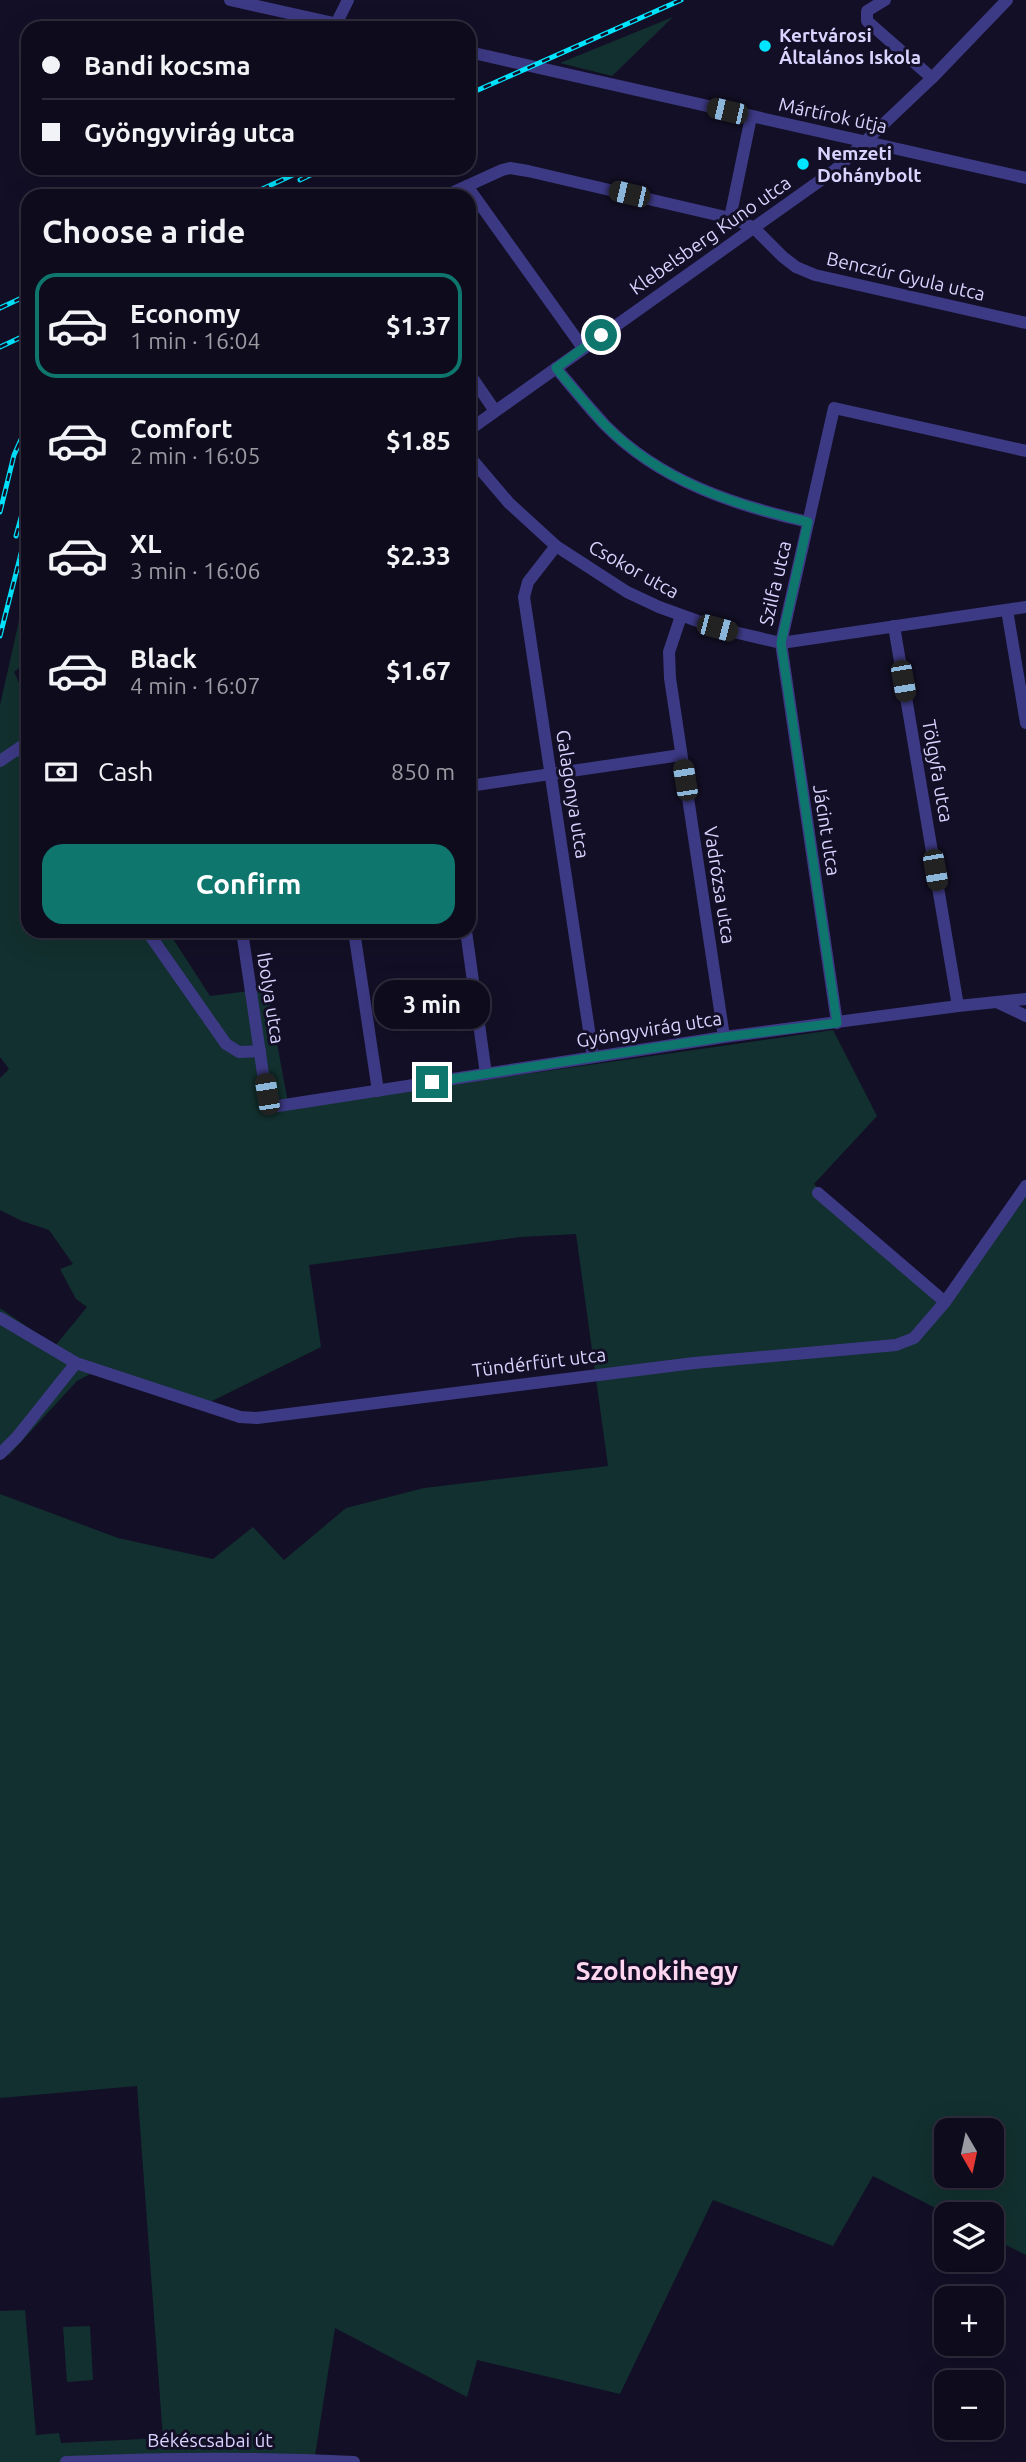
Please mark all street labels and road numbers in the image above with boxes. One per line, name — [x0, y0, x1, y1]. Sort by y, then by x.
street label: Mártírok útja — [777, 93, 889, 137]
street label: Klebelsberg Kuno utca — [625, 171, 795, 299]
street label: Benczúr Gyula utca — [825, 247, 987, 305]
street label: Csokor utca — [585, 535, 683, 603]
street label: Szilfa utca — [755, 538, 795, 628]
street label: Tölgyfa utca — [918, 718, 958, 824]
street label: Galagonya utca — [552, 728, 594, 860]
street label: Jácint utca — [809, 783, 845, 877]
street label: Vadrózsa utca — [700, 825, 740, 945]
street label: Ibolya utca — [253, 951, 289, 1045]
street label: Gyöngyvirág utca — [575, 1007, 723, 1051]
street label: Tündérfürt utca — [471, 1343, 607, 1381]
street label: Békéscsabai út — [147, 2429, 273, 2451]

